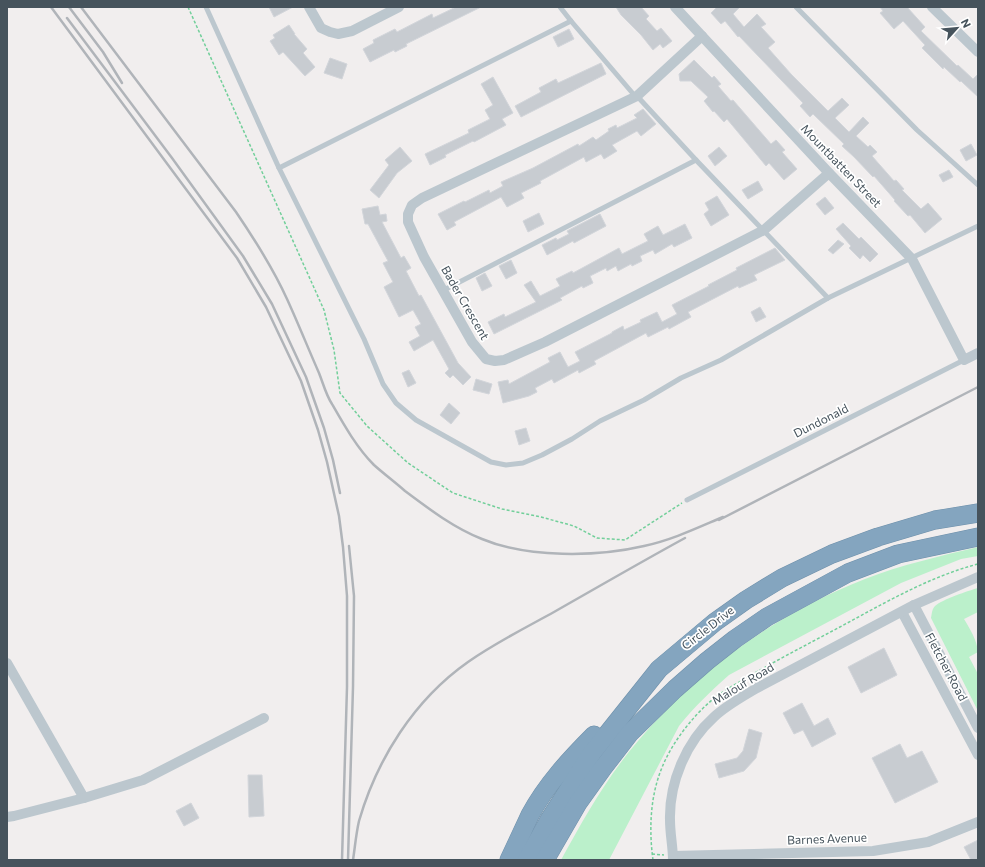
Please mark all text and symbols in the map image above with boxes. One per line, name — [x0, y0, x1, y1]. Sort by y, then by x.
north arrow — [937, 8, 977, 48]
text: N — [959, 17, 974, 30]
street label: Mountbatten Street — [799, 121, 885, 210]
street label: Bader Crescent — [439, 263, 493, 342]
street label: Dundonald — [791, 400, 850, 440]
street label: Circle Drive — [678, 602, 736, 652]
street label: Fletcher Road — [923, 630, 971, 703]
street label: Malouf Road — [709, 659, 776, 707]
street label: Barnes Avenue — [787, 830, 867, 846]

